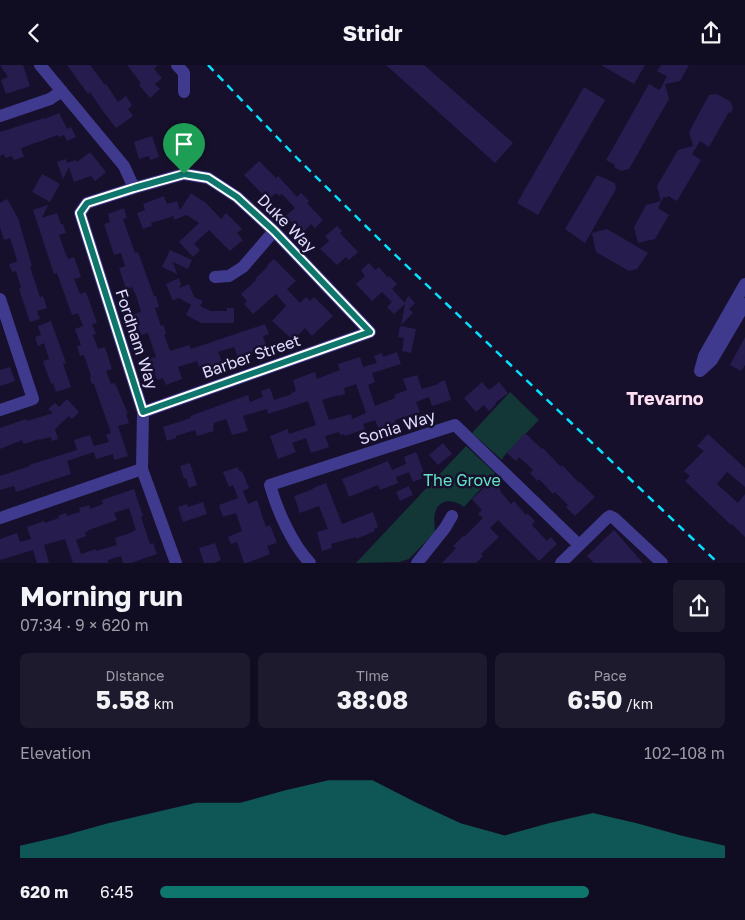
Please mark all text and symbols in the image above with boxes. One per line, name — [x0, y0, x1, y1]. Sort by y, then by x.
icon: back — [20, 19, 48, 47]
text: Stridr — [342, 19, 403, 46]
icon: share — [697, 19, 725, 47]
pin — [163, 123, 205, 174]
icon: arrive — [170, 130, 198, 158]
street label: Duke Way — [253, 189, 321, 257]
street label: Fordham Way — [111, 286, 163, 392]
street label: Barber Street — [199, 330, 303, 382]
district label: Trevarno — [626, 387, 704, 409]
street label: Sonia Way — [356, 405, 438, 449]
park label: The Grove — [423, 470, 501, 490]
text: Morning run — [20, 579, 183, 612]
button: share — [673, 580, 725, 632]
text: 07:34 · 9 × 620 m — [20, 615, 149, 635]
text: Distance — [105, 667, 164, 684]
text: Time — [356, 667, 389, 684]
text: Pace — [594, 667, 627, 684]
text: 5.58 — [96, 684, 150, 715]
text: 38:08 — [337, 684, 408, 715]
text: 6:50 — [567, 684, 623, 715]
text: km — [150, 695, 174, 712]
text: /km — [623, 695, 653, 712]
text: Elevation — [20, 743, 91, 763]
text: 102–108 m — [644, 743, 725, 763]
text: 620 m — [20, 882, 68, 902]
text: 6:45 — [100, 882, 134, 902]

